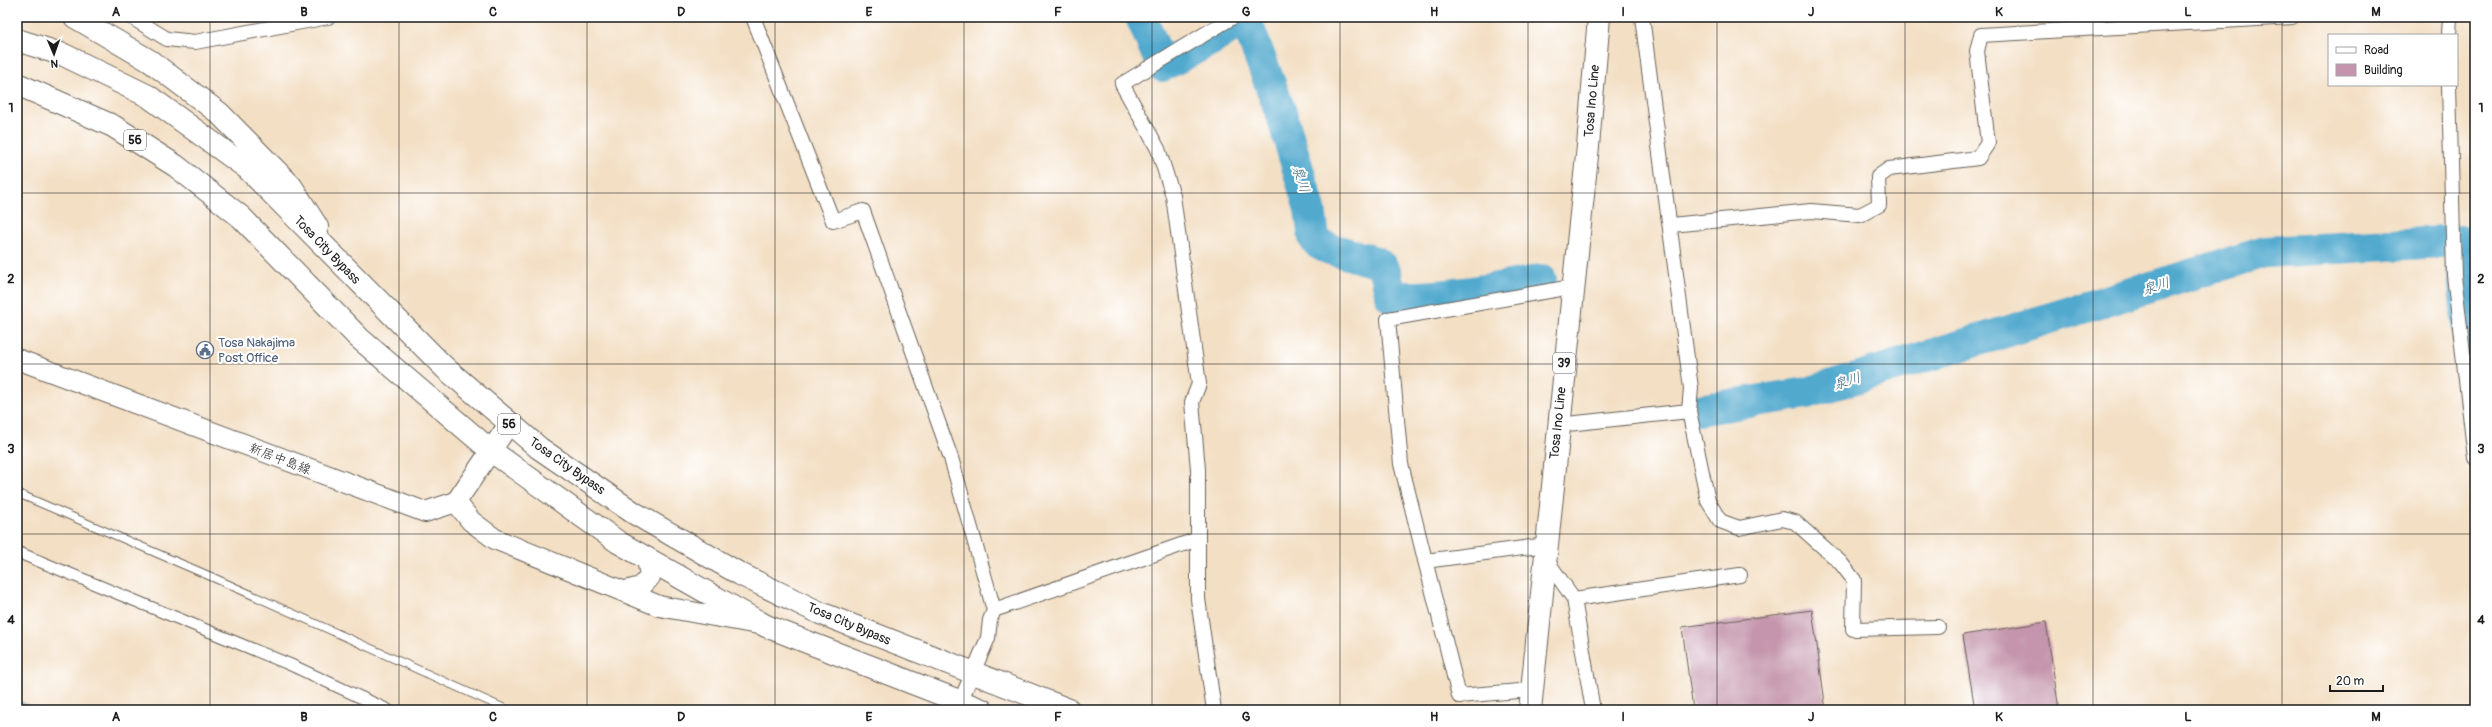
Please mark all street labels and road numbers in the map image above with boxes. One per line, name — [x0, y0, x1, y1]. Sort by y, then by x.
street label: Tosa Ino Line — [1581, 64, 1603, 138]
road number: 56 — [124, 130, 146, 150]
street label: Tosa City Bypass — [290, 212, 364, 288]
road number: 39 — [1553, 353, 1575, 373]
street label: Tosa Ino Line — [1546, 385, 1570, 460]
road number: 56 — [498, 414, 520, 434]
street label: Tosa City Bypass — [526, 434, 608, 498]
street label: 新居中島線 — [247, 440, 314, 478]
street label: Tosa City Bypass — [805, 599, 893, 649]

